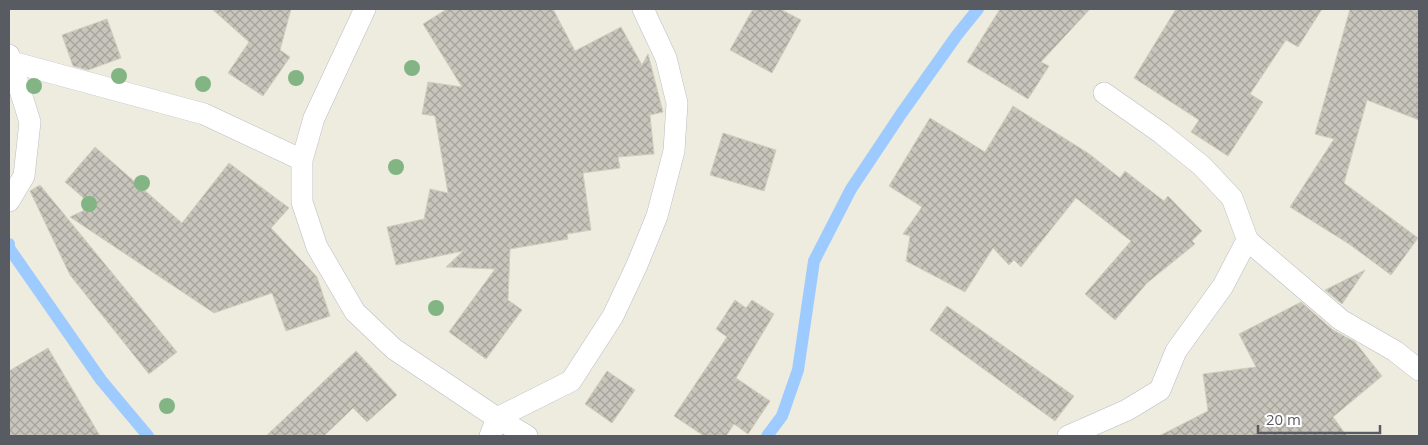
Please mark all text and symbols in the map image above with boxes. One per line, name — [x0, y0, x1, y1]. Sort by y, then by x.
scale bar — [1258, 402, 1380, 434]
text: 20 m — [1266, 409, 1301, 429]

